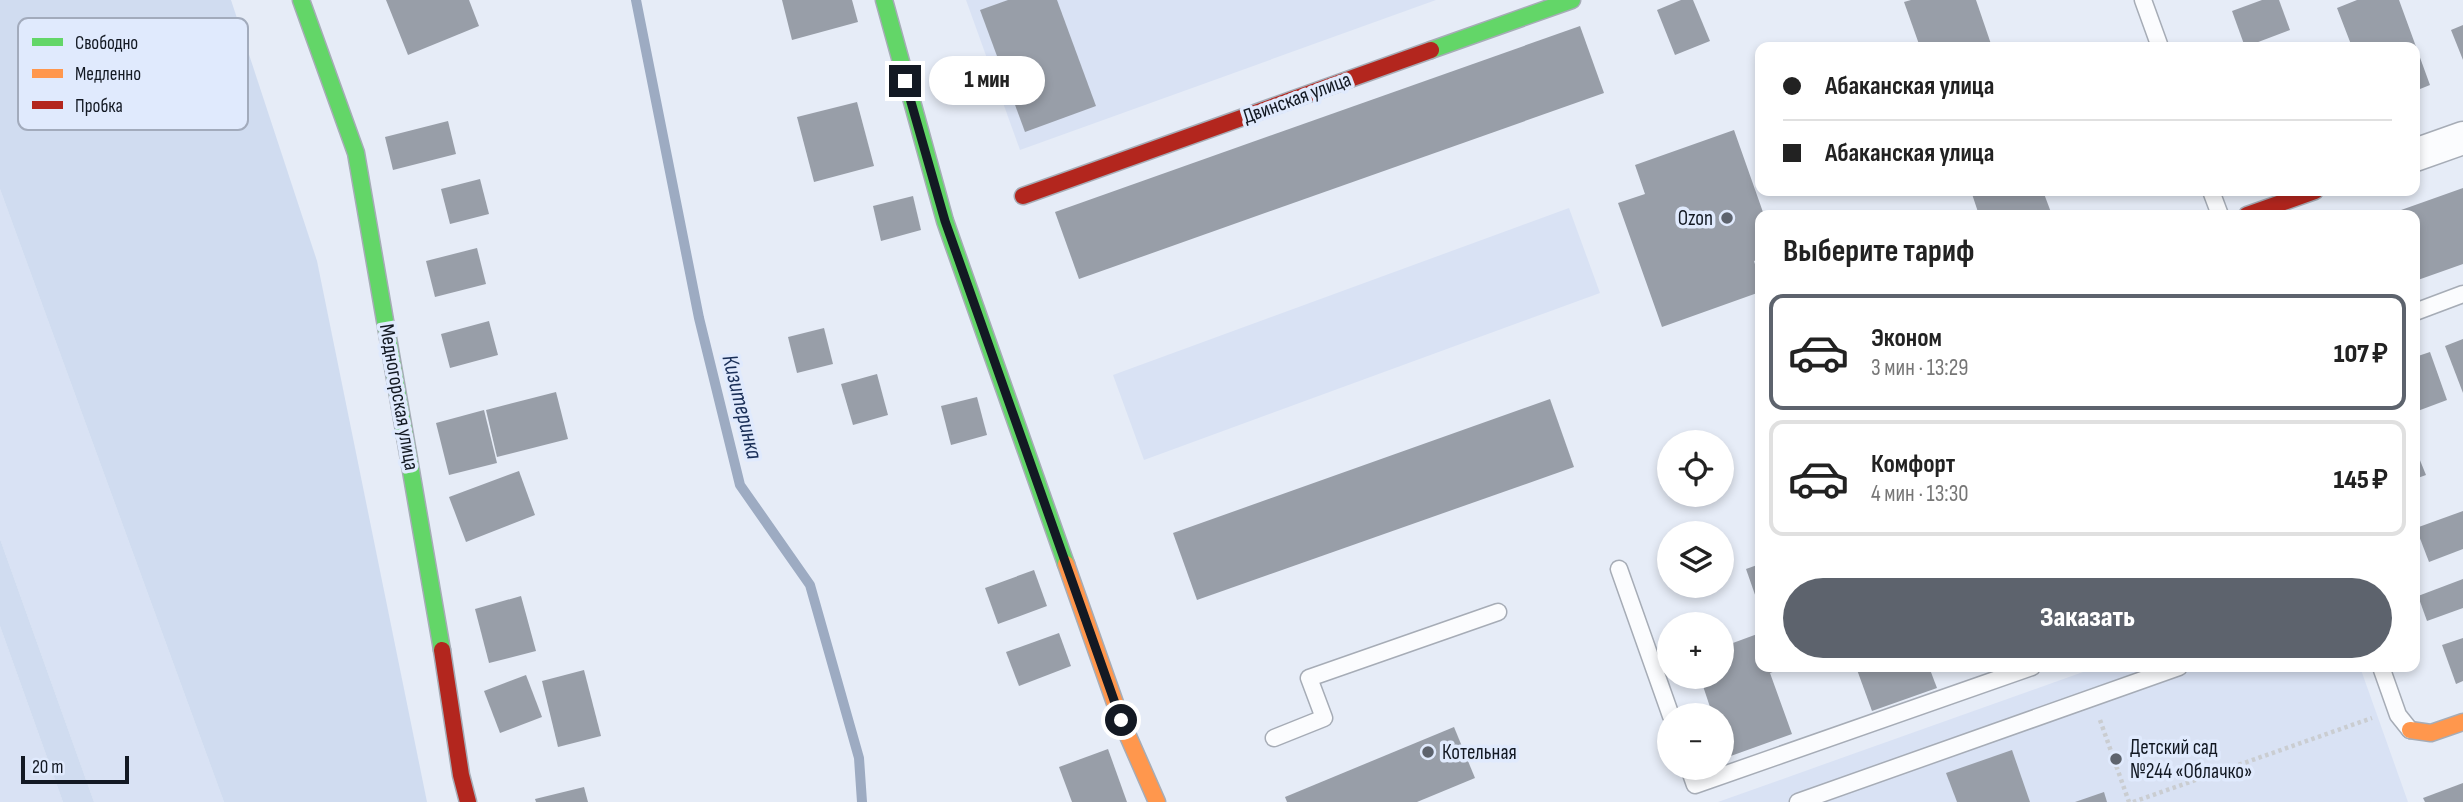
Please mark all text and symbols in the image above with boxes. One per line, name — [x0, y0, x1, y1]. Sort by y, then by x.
legend — [18, 18, 248, 130]
text: Свободно — [75, 32, 138, 55]
callout: 1 мин — [930, 56, 1045, 106]
text: Медленно — [75, 63, 141, 86]
route end — [889, 65, 921, 97]
text: 1 мин — [964, 66, 1010, 94]
street label: Двинская улица — [1240, 67, 1354, 129]
text: Абаканская улица — [1825, 71, 1994, 102]
text: Пробка — [75, 95, 123, 118]
text: Абаканская улица — [1825, 138, 1994, 169]
place label: Ozon — [1678, 206, 1713, 231]
marker: Ozon — [1719, 210, 1735, 226]
text: Выберите тариф — [1783, 232, 1974, 271]
icon: car — [1787, 321, 1850, 384]
street label: Медногорская улица — [374, 322, 424, 472]
text: Эконом — [1871, 323, 1942, 354]
text: 107 ₽ — [2334, 339, 2388, 370]
water label: Кизитеринка — [716, 352, 769, 463]
text: 3 мин · 13:29 — [1871, 354, 1968, 382]
map controls — [1657, 430, 1734, 780]
button: locate — [1657, 430, 1734, 507]
icon: car — [1787, 447, 1850, 510]
text: Комфорт — [1871, 449, 1955, 480]
text: 145 ₽ — [2333, 465, 2388, 496]
text: 4 мин · 13:30 — [1871, 480, 1969, 508]
button: layers — [1657, 521, 1734, 598]
button: Заказать — [1783, 578, 2392, 658]
button: + — [1657, 612, 1734, 689]
button: − — [1657, 703, 1734, 780]
route start — [1105, 704, 1137, 736]
place label: Детский сад №244 «Облачко» — [2130, 735, 2252, 784]
place label: Котельная — [1442, 740, 1517, 765]
marker: Котельная — [1420, 744, 1436, 760]
marker: Детский сад №244 «Облачко» — [2108, 751, 2124, 767]
scale bar — [21, 753, 130, 785]
text: 20 m — [32, 756, 64, 779]

